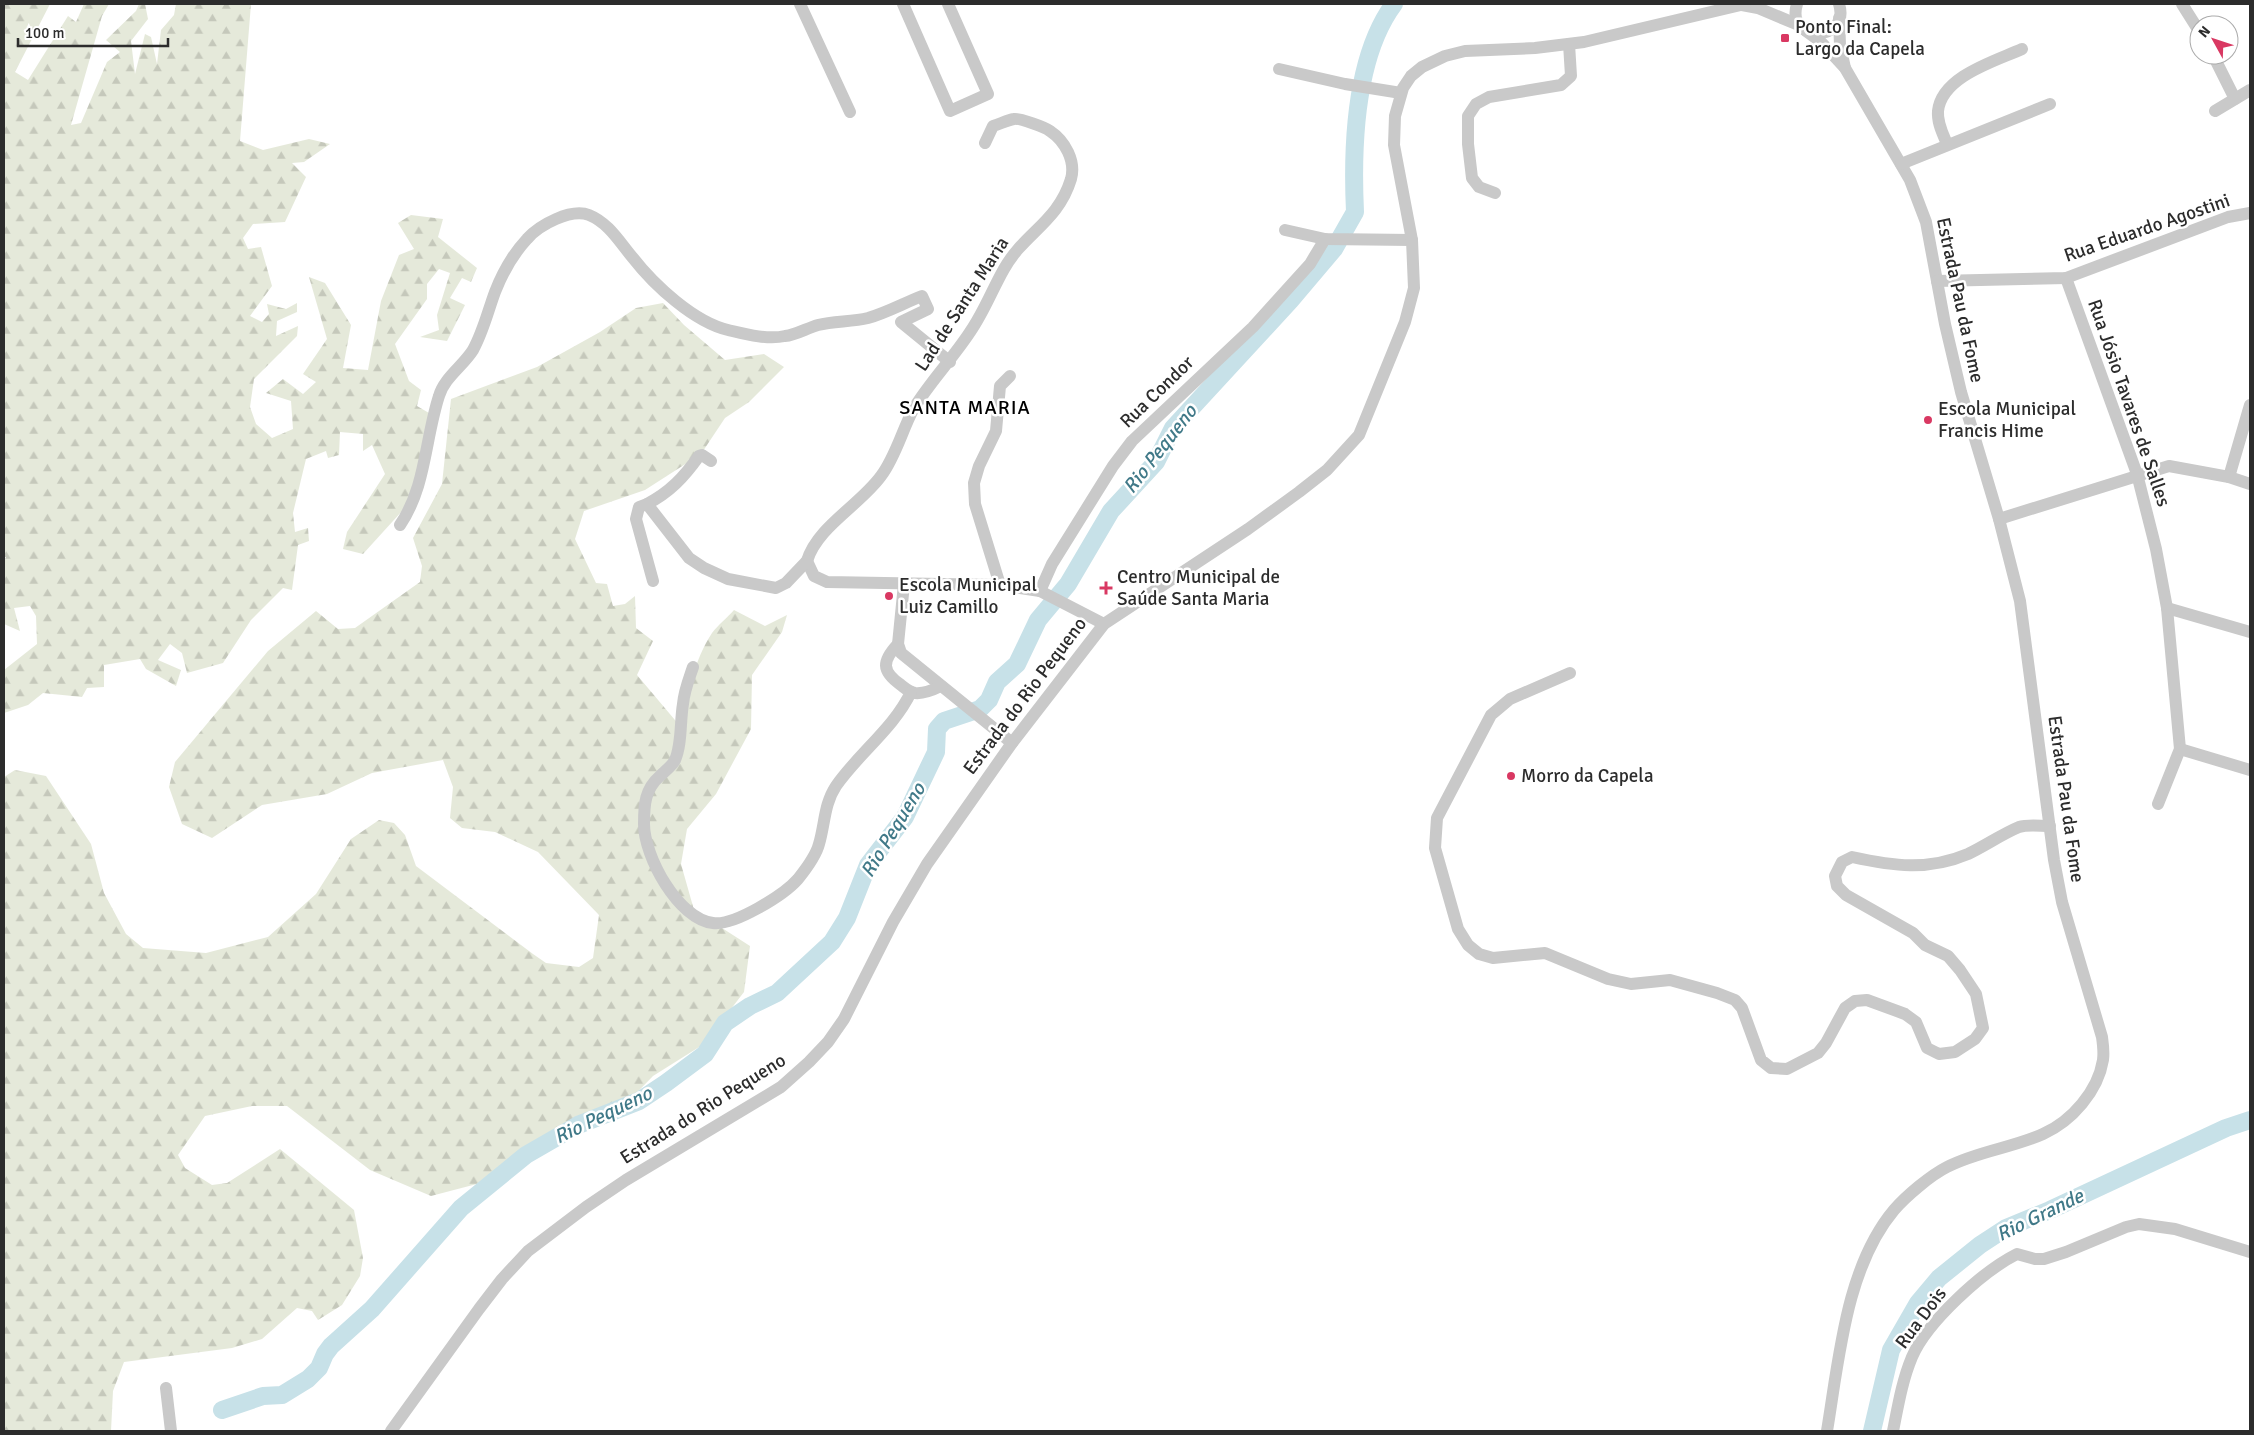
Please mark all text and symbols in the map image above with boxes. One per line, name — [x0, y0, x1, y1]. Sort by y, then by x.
scale bar — [18, 15, 168, 47]
place label: Ponto Final: Largo da Capela — [1795, 15, 1925, 61]
north arrow — [2189, 15, 2239, 65]
text: N — [2195, 23, 2214, 41]
text: 100 m — [25, 24, 65, 42]
marker: Ponto Final: Largo da Capela — [1779, 32, 1791, 44]
street label: Rua Eduardo Agostini — [2061, 188, 2233, 268]
street label: Estrada Pau da Fome — [1931, 215, 1989, 385]
street label: Lad de Santa Maria — [910, 232, 1014, 376]
street label: Rua Jósio Tavares de Salles — [2082, 296, 2176, 510]
street label: Rua Condor — [1115, 351, 1199, 433]
district label: SANTA MARIA — [899, 395, 1031, 420]
place label: Escola Municipal Francis Hime — [1938, 397, 2076, 443]
water label: Rio Pequeno — [1118, 398, 1203, 498]
marker: Escola Municipal Francis Hime — [1922, 414, 1934, 426]
place label: Centro Municipal de Saúde Santa Maria — [1117, 565, 1280, 611]
place label: Escola Municipal Luiz Camillo — [899, 573, 1037, 619]
marker: Centro Municipal de Saúde Santa Maria — [1099, 581, 1113, 595]
marker: Escola Municipal Luiz Camillo — [883, 590, 895, 602]
street label: Estrada do Rio Pequeno — [958, 613, 1092, 779]
street label: Estrada Pau da Fome — [2042, 714, 2090, 884]
place label: Morro da Capela — [1521, 764, 1654, 788]
marker: Morro da Capela — [1505, 770, 1517, 782]
water label: Rio Pequeno — [855, 777, 932, 882]
street label: Estrada do Rio Pequeno — [616, 1048, 790, 1170]
water label: Rio Pequeno — [550, 1080, 657, 1149]
water label: Rio Grande — [1992, 1183, 2089, 1247]
street label: Rua Dois — [1890, 1282, 1952, 1354]

